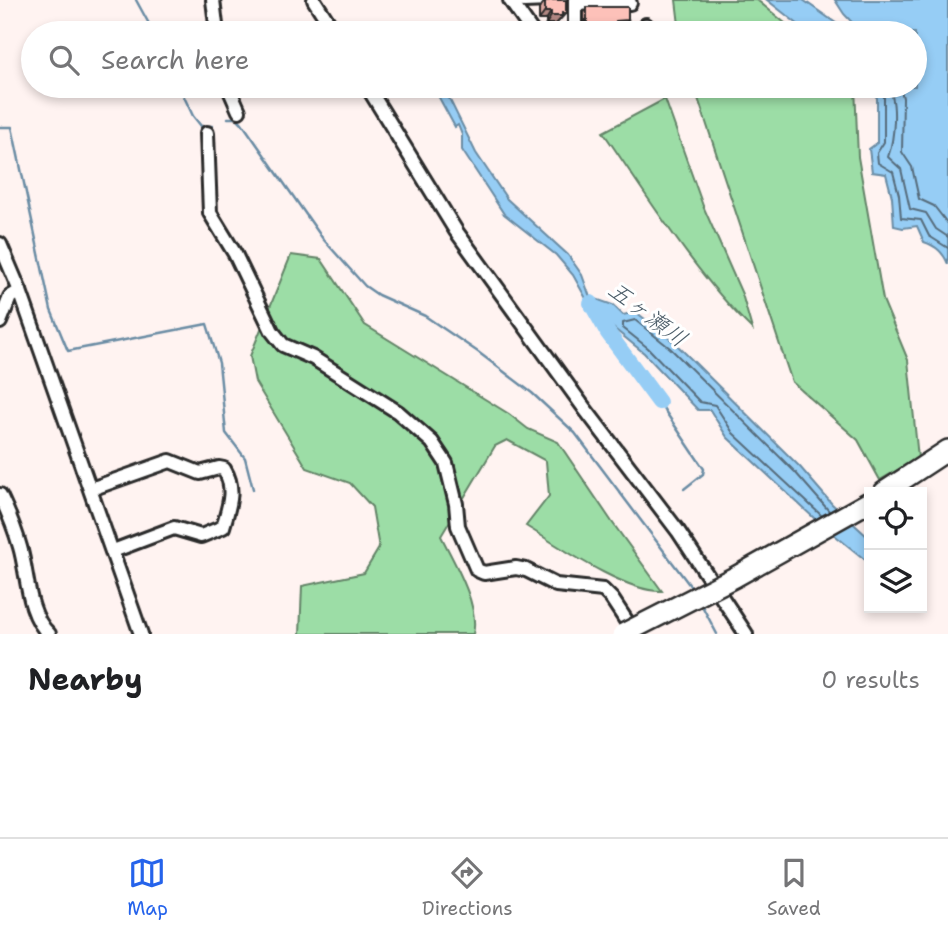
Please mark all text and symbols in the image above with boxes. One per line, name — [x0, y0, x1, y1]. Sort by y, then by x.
search box — [21, 21, 927, 98]
icon: search — [45, 41, 83, 79]
text: Search here — [101, 42, 250, 77]
water label: 五ヶ瀬川 — [602, 274, 694, 354]
map controls — [864, 487, 927, 613]
button: locate — [864, 487, 927, 550]
button: layers — [864, 550, 927, 613]
text: Nearby — [28, 659, 143, 700]
text: 0 results — [821, 665, 920, 695]
tab: Map — [127, 854, 168, 921]
tab: Directions — [422, 854, 513, 921]
tab: Saved — [767, 854, 821, 921]

